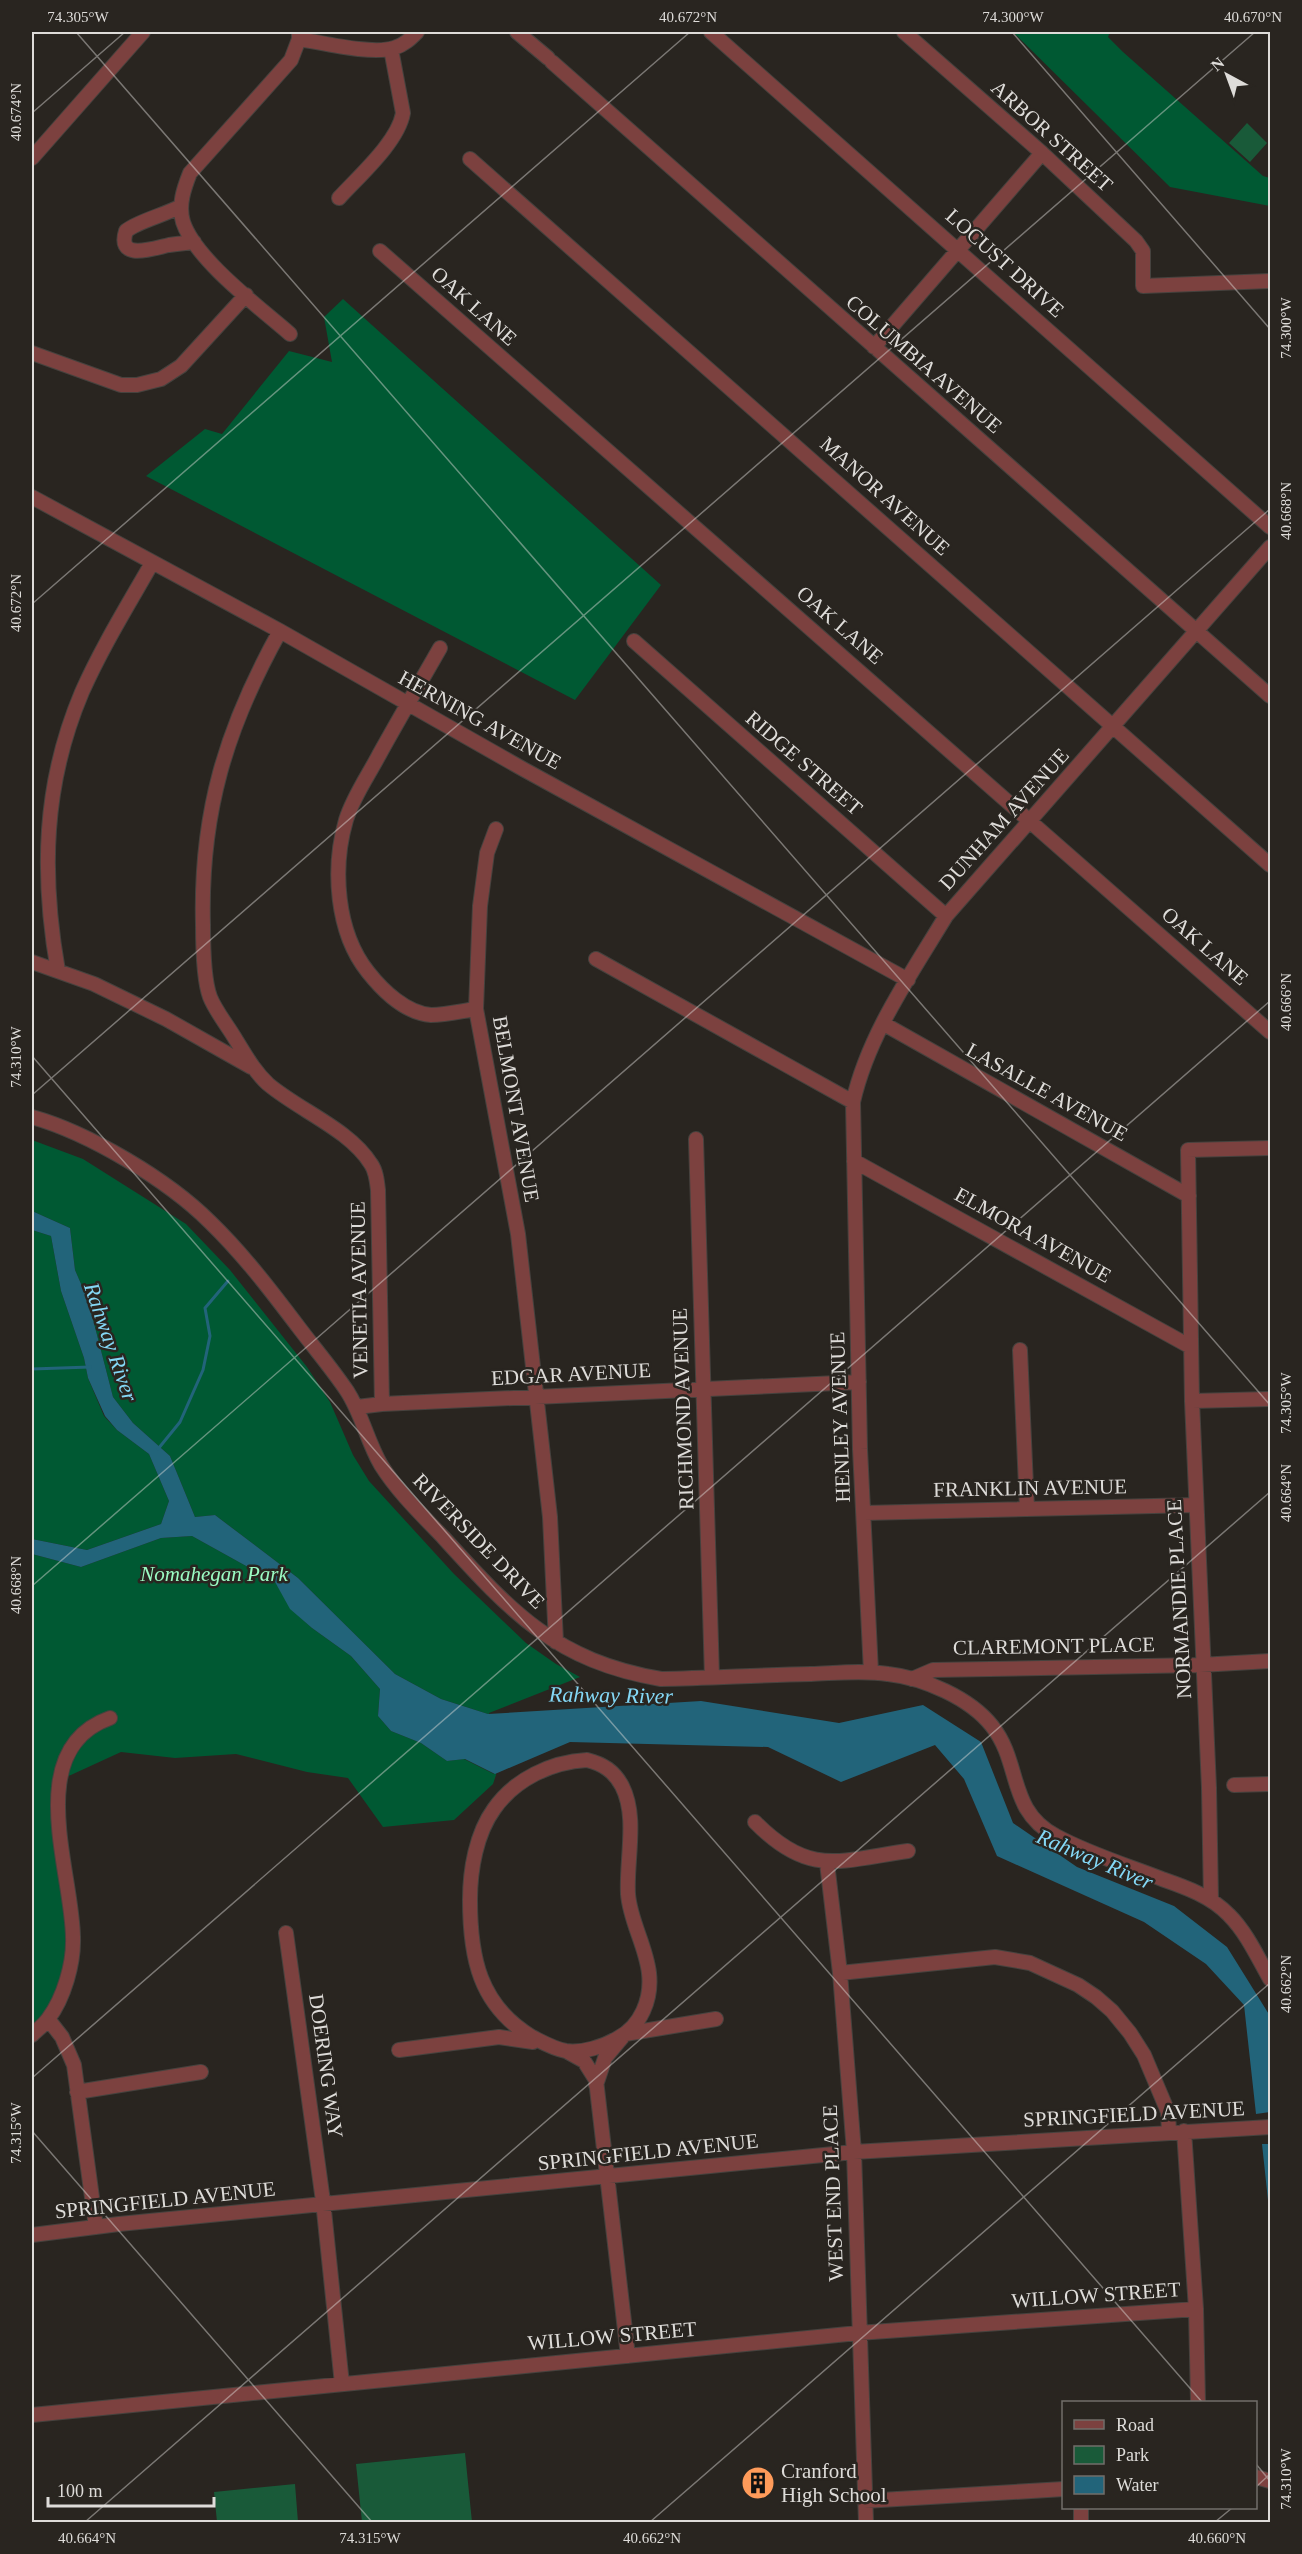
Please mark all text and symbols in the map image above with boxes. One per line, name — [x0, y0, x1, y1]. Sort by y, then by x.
text: 74.305°W — [47, 9, 110, 25]
text: 40.672°N — [659, 9, 717, 25]
text: 74.300°W — [982, 9, 1045, 25]
text: 40.670°N — [1224, 9, 1282, 25]
north arrow — [1197, 45, 1257, 105]
text: N — [1208, 54, 1228, 74]
street label: ARBOR STREET — [987, 75, 1118, 197]
text: 40.674°N — [8, 83, 24, 141]
street label: LOCUST DRIVE — [941, 204, 1069, 322]
street label: OAK LANE — [426, 261, 522, 351]
street label: COLUMBIA AVENUE — [841, 290, 1007, 438]
text: 74.300°W — [1278, 296, 1294, 359]
street label: MANOR AVENUE — [815, 432, 955, 560]
text: 40.668°N — [1278, 482, 1294, 540]
text: 40.672°N — [8, 574, 24, 632]
street label: OAK LANE — [792, 581, 888, 669]
street label: HERNING AVENUE — [395, 665, 565, 775]
street label: RIDGE STREET — [741, 706, 867, 820]
street label: DUNHAM AVENUE — [934, 743, 1074, 895]
street label: OAK LANE — [1157, 902, 1253, 990]
text: 40.666°N — [1278, 973, 1294, 1031]
street label: BELMONT AVENUE — [488, 1014, 544, 1204]
text: 74.310°W — [8, 1025, 24, 1088]
street label: LASALLE AVENUE — [962, 1038, 1132, 1146]
street label: ELMORA AVENUE — [951, 1182, 1115, 1288]
street label: VENETIA AVENUE — [345, 1201, 373, 1379]
water label: Rahway River — [79, 1278, 143, 1405]
street label: RICHMOND AVENUE — [667, 1308, 699, 1510]
street label: HENLEY AVENUE — [825, 1331, 855, 1503]
street label: EDGAR AVENUE — [490, 1358, 652, 1390]
text: 74.305°W — [1278, 1371, 1294, 1434]
text: 40.664°N — [1278, 1464, 1294, 1522]
street label: RIVERSIDE DRIVE — [408, 1468, 550, 1614]
street label: FRANKLIN AVENUE — [933, 1474, 1127, 1502]
street label: NORMANDIE PLACE — [1162, 1498, 1196, 1700]
text: 40.668°N — [8, 1556, 24, 1614]
park label: Nomahegan Park — [139, 1562, 288, 1586]
street label: CLAREMONT PLACE — [953, 1632, 1155, 1660]
water label: Rahway River — [548, 1681, 674, 1709]
water label: Rahway River — [1032, 1823, 1157, 1895]
text: 40.662°N — [1278, 1955, 1294, 2013]
street label: DOERING WAY — [304, 1992, 348, 2140]
street label: SPRINGFIELD AVENUE — [1023, 2096, 1245, 2132]
text: 74.315°W — [8, 2101, 24, 2164]
street label: WEST END PLACE — [818, 2104, 848, 2282]
street label: SPRINGFIELD AVENUE — [536, 2128, 760, 2176]
street label: SPRINGFIELD AVENUE — [53, 2176, 277, 2224]
street label: WILLOW STREET — [1011, 2277, 1181, 2313]
street label: WILLOW STREET — [527, 2317, 698, 2355]
legend — [1062, 2401, 1257, 2509]
text: Road — [1116, 2415, 1154, 2435]
text: Park — [1116, 2445, 1149, 2465]
text: 74.310°W — [1278, 2447, 1294, 2510]
place label: Cranford High School — [781, 2459, 887, 2507]
building icon: Cranford High School — [740, 2465, 776, 2501]
scale bar — [48, 2470, 214, 2508]
text: Water — [1116, 2475, 1159, 2495]
text: 100 m — [57, 2481, 103, 2501]
text: 40.664°N — [58, 2530, 116, 2546]
text: 74.315°W — [339, 2530, 402, 2546]
text: 40.662°N — [623, 2530, 681, 2546]
text: 40.660°N — [1188, 2530, 1246, 2546]

